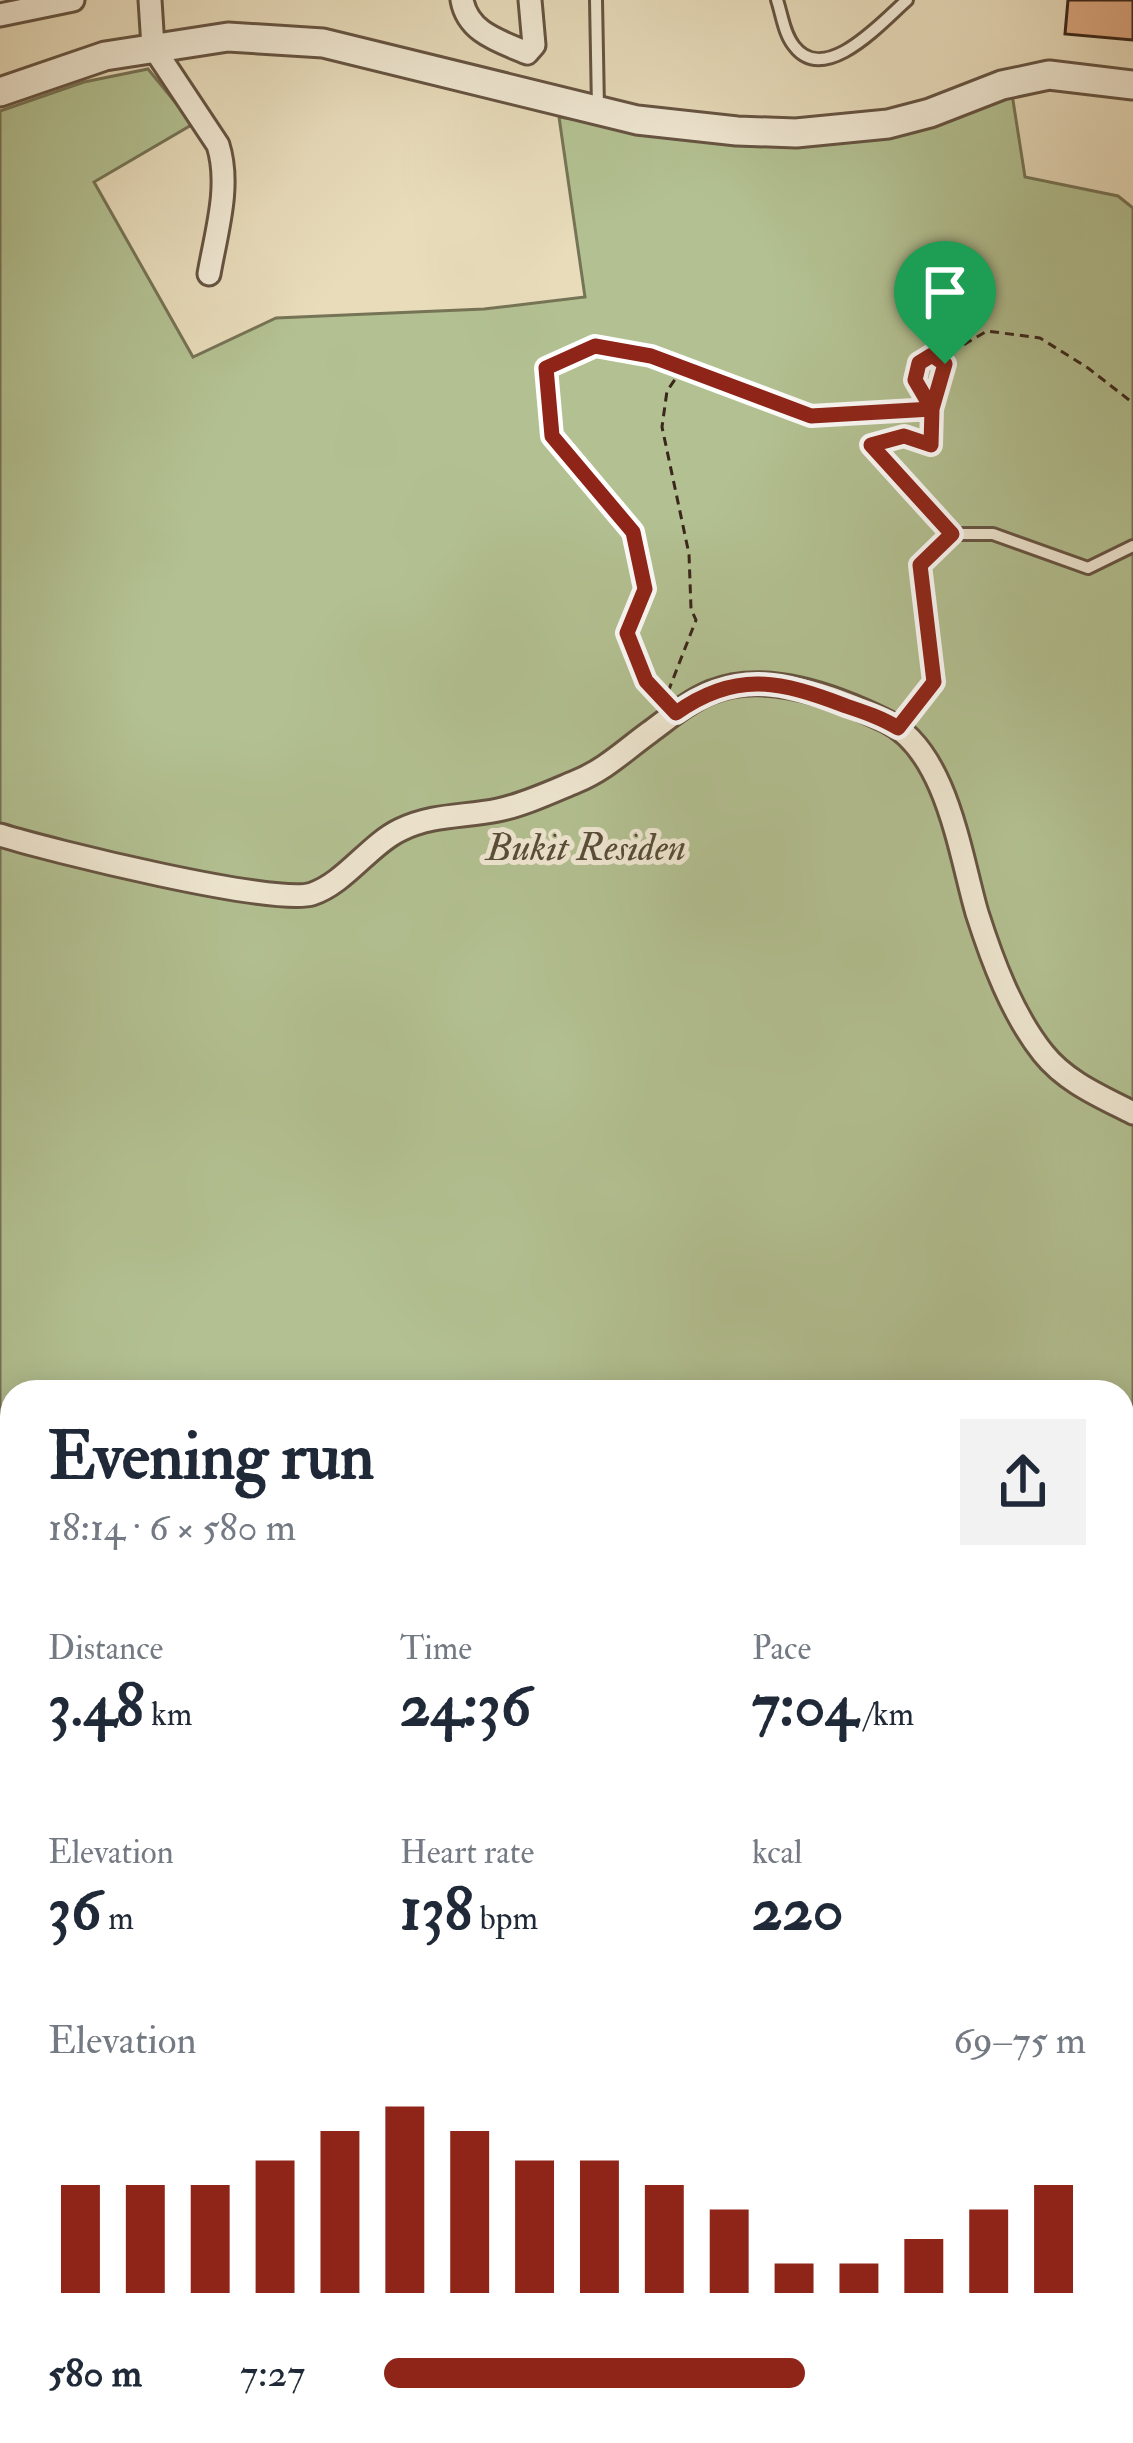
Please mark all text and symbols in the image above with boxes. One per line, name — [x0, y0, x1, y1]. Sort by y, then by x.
pin — [894, 241, 996, 364]
icon: arrive — [912, 259, 978, 325]
park label: Bukit Residen — [484, 823, 686, 872]
text: Evening run — [48, 1416, 374, 1499]
button: share — [960, 1419, 1086, 1545]
text: 18:14 · 6 × 580 m — [48, 1503, 296, 1552]
text: Distance — [48, 1628, 163, 1669]
text: Time — [400, 1628, 472, 1669]
text: Pace — [752, 1628, 811, 1669]
text: 3.48 — [48, 1669, 144, 1744]
text: 24:36 — [400, 1669, 531, 1744]
text: 7:04 — [752, 1669, 857, 1744]
text: km — [144, 1694, 192, 1735]
text: /km — [857, 1694, 914, 1735]
text: Elevation — [48, 1832, 174, 1873]
text: Heart rate — [400, 1832, 534, 1873]
text: kcal — [752, 1832, 803, 1873]
text: 36 — [48, 1873, 101, 1948]
text: 138 — [400, 1873, 473, 1948]
text: 220 — [752, 1873, 844, 1948]
text: m — [101, 1898, 134, 1939]
text: bpm — [473, 1898, 538, 1939]
text: Elevation — [48, 2016, 197, 2065]
text: 69–75 m — [953, 2016, 1086, 2065]
text: 580 m — [48, 2349, 142, 2398]
text: 7:27 — [240, 2349, 305, 2398]

